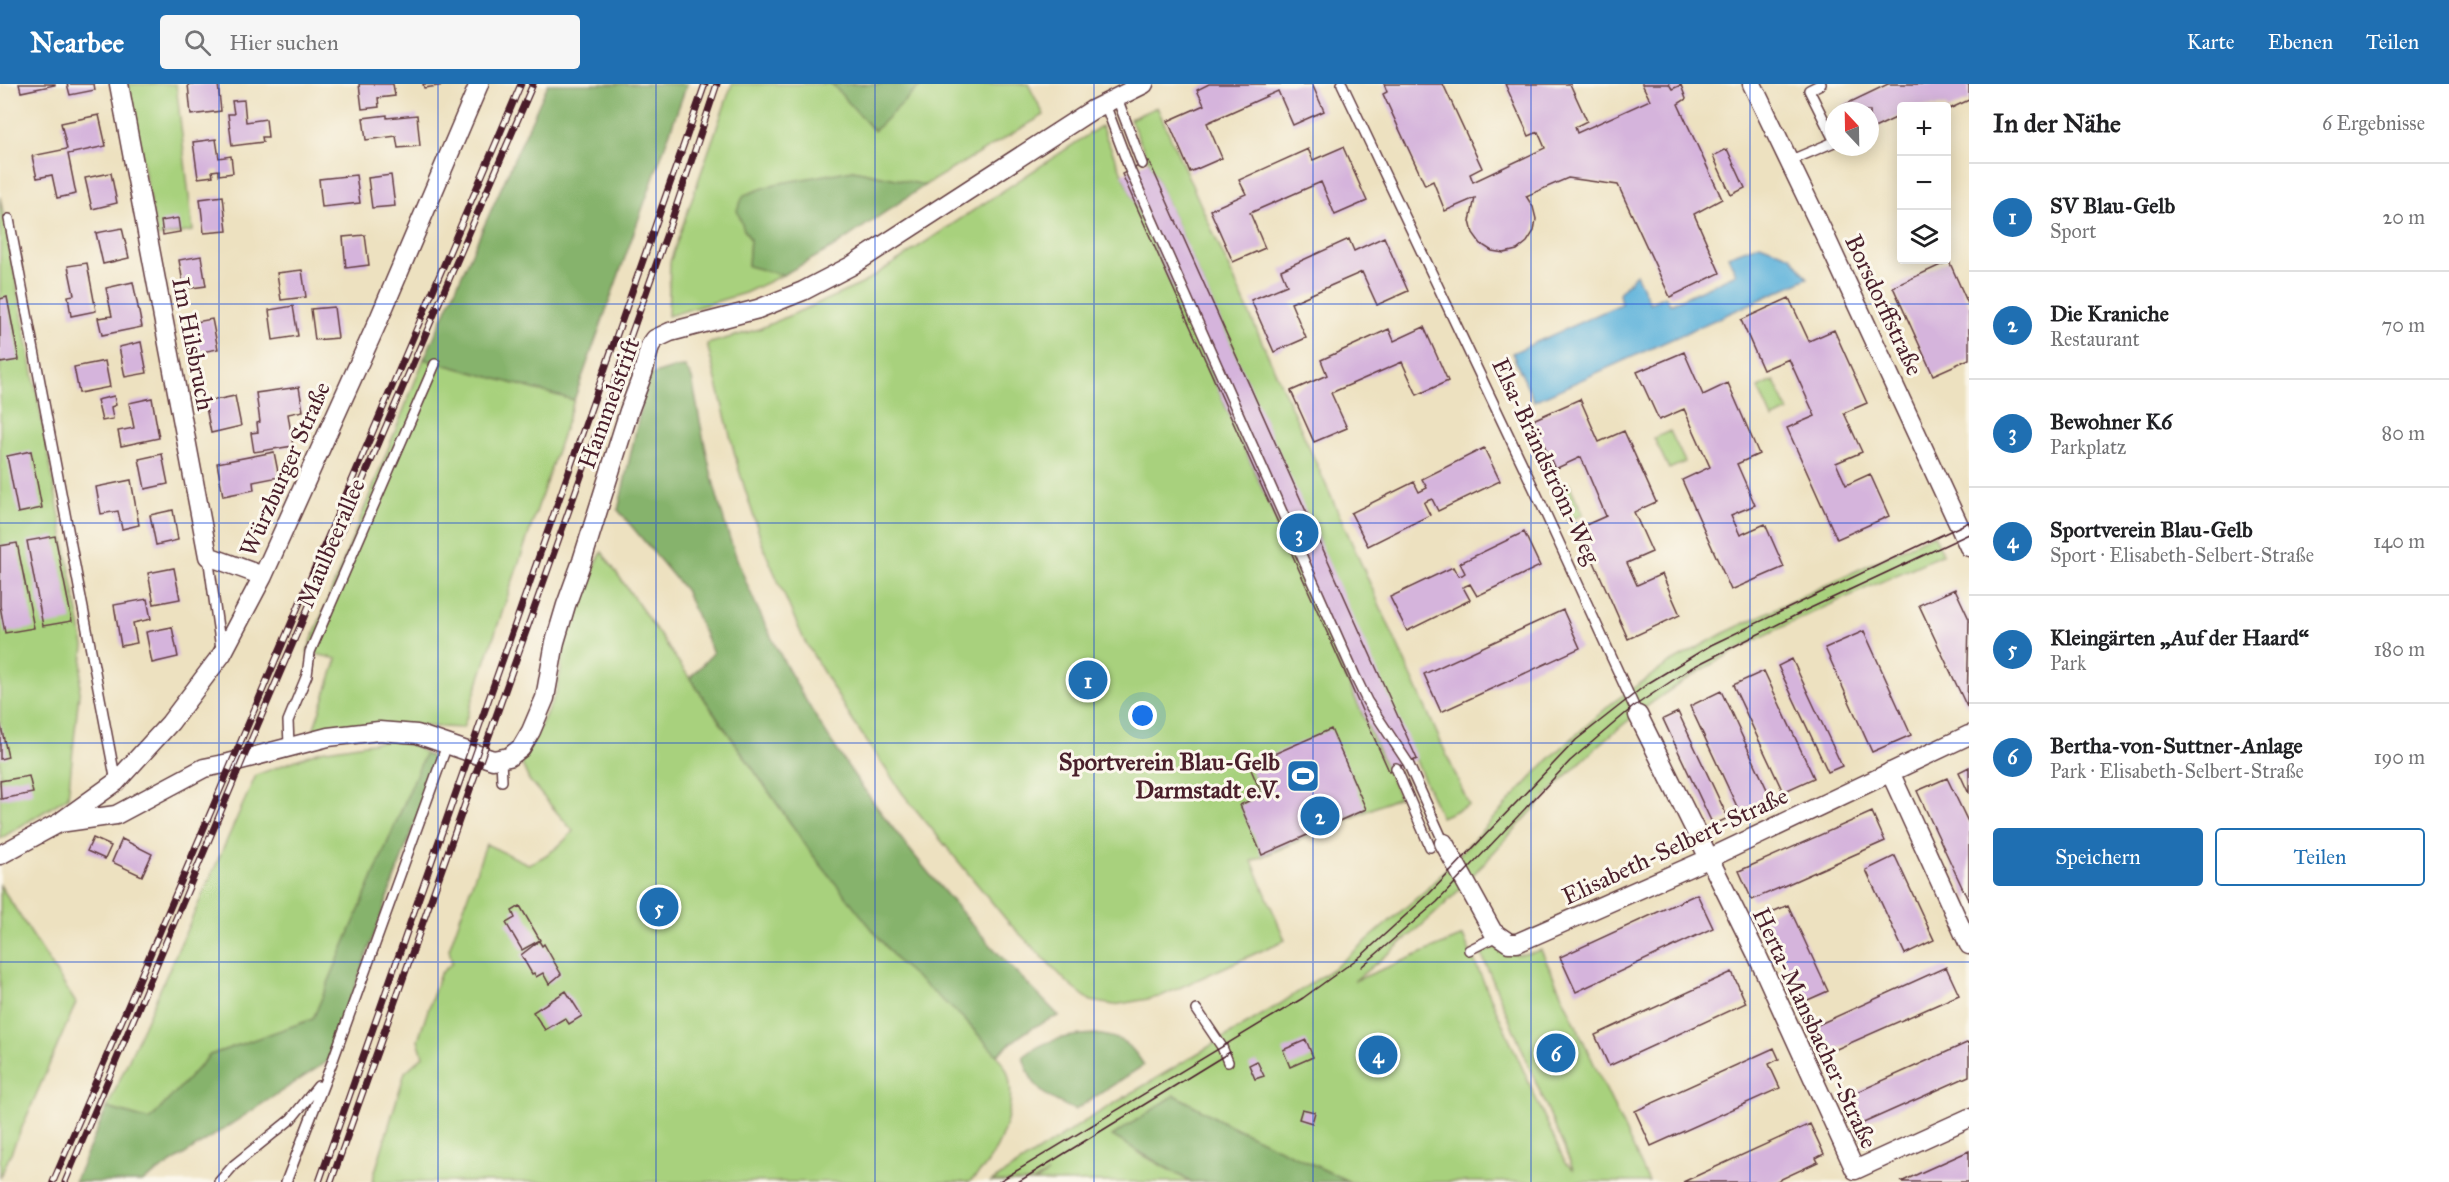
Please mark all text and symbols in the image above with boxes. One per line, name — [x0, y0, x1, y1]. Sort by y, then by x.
search box — [160, 15, 580, 69]
text: Nearbee — [30, 25, 124, 60]
icon: search — [181, 26, 214, 59]
text: Hier suchen — [229, 29, 339, 56]
text: Karte — [2187, 29, 2235, 55]
text: Ebenen — [2268, 29, 2333, 55]
text: Teilen — [2366, 29, 2419, 55]
north arrow — [1825, 102, 1879, 156]
map controls — [1897, 102, 1951, 264]
button: + — [1897, 102, 1951, 156]
text: In der Nähe — [1993, 107, 2121, 139]
text: 6 Ergebnisse — [2322, 111, 2425, 135]
button: − — [1897, 156, 1951, 210]
text: SV Blau-Gelb — [2050, 192, 2175, 219]
text: 1 — [2009, 205, 2016, 229]
text: 20 m — [2382, 205, 2425, 229]
button: layers — [1897, 210, 1951, 264]
text: Sport — [2050, 219, 2096, 243]
street label: Borsdorffstraße — [1838, 230, 1930, 380]
street label: Im Hilsbruch — [165, 275, 221, 413]
text: Die Kraniche — [2050, 300, 2169, 327]
text: 2 — [2008, 313, 2017, 337]
text: 70 m — [2382, 313, 2425, 337]
text: Restaurant — [2050, 327, 2140, 351]
street label: Hammelstrift — [571, 333, 647, 473]
street label: Elsa-Brändström-Weg — [1485, 353, 1607, 569]
street label: Würzburger Straße — [233, 377, 337, 561]
text: Bewohner K6 — [2050, 408, 2172, 435]
text: 3 — [2009, 421, 2017, 445]
text: 80 m — [2382, 421, 2425, 445]
text: Parkplatz — [2050, 435, 2126, 459]
street label: Maulbeerallee — [290, 474, 372, 612]
pin: 3 — [1280, 510, 1318, 556]
text: Sportverein Blau-Gelb — [2050, 516, 2253, 543]
text: 4 — [2007, 529, 2018, 553]
text: 140 m — [2373, 529, 2425, 553]
text: Sport · Elisabeth-Selbert-Straße — [2050, 543, 2314, 567]
text: Kleingärten „Auf der Haard“ — [2050, 624, 2309, 651]
text: 5 — [2008, 637, 2017, 661]
text: 180 m — [2374, 637, 2425, 661]
text: Park — [2050, 651, 2086, 675]
pin: 1 — [1068, 658, 1108, 702]
your location — [1128, 701, 1157, 730]
text: Bertha-von-Suttner-Anlage — [2050, 732, 2303, 759]
text: 6 — [2007, 745, 2018, 769]
text: 190 m — [2374, 745, 2425, 769]
place label: Sportverein Blau-Gelb Darmstadt e.V. — [1059, 747, 1280, 805]
sports icon: Sportverein Blau-Gelb Darmstadt e.V. — [1285, 758, 1321, 794]
text: Park · Elisabeth-Selbert-Straße — [2050, 759, 2304, 783]
street label: Elisabeth-Selbert-Straße — [1557, 780, 1793, 912]
pin: 2 — [1300, 794, 1340, 838]
button: Speichern — [1993, 828, 2203, 886]
button: Teilen — [2215, 828, 2425, 886]
pin: 5 — [640, 884, 678, 930]
street label: Herta-Mansbacher-Straße — [1746, 903, 1884, 1153]
pin: 6 — [1536, 1030, 1576, 1076]
pin: 4 — [1358, 1032, 1398, 1078]

